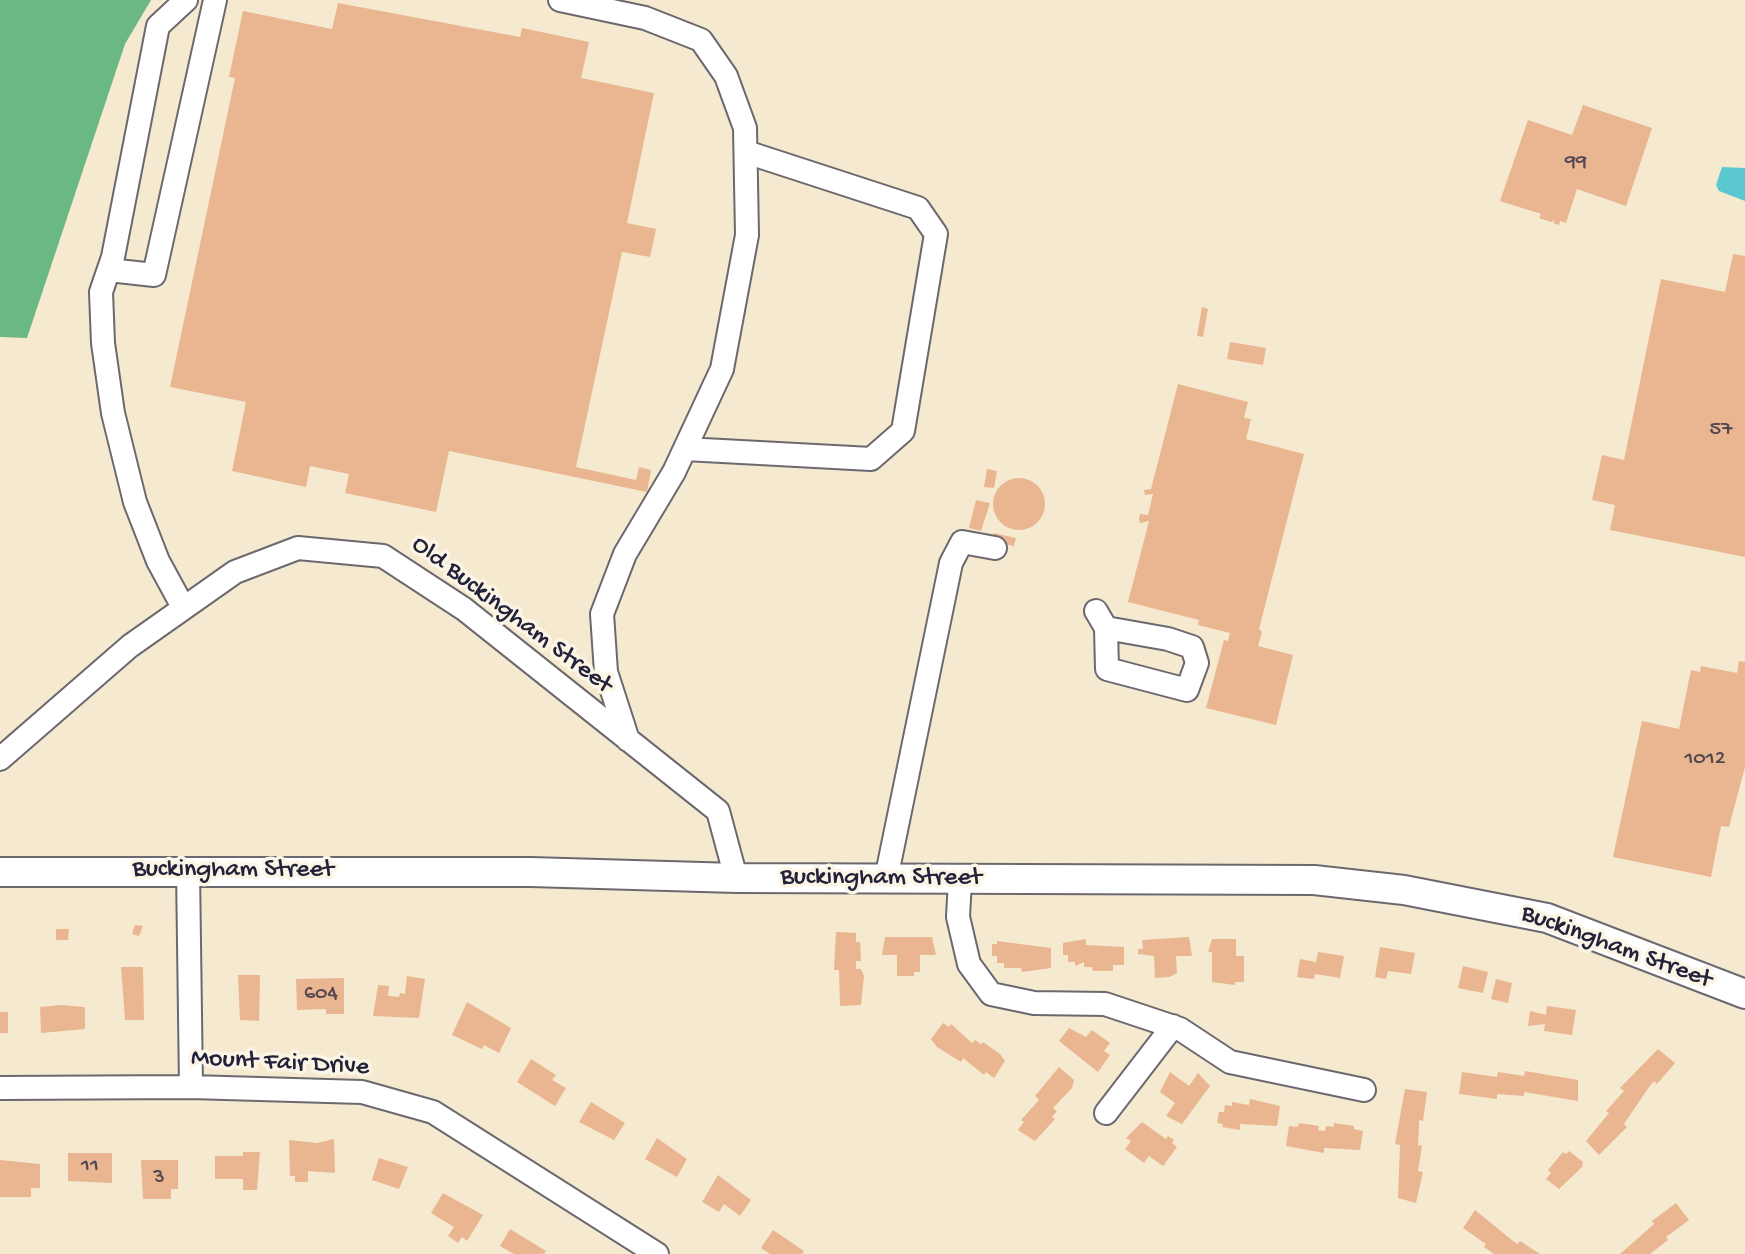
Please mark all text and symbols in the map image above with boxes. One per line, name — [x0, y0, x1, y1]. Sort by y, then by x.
house number: 99 — [1565, 151, 1587, 177]
house number: 57 — [1709, 418, 1733, 444]
street label: Old Buckingham Street — [404, 530, 618, 702]
house number: 1012 — [1684, 747, 1726, 773]
street label: Buckingham Street — [132, 855, 334, 887]
street label: Buckingham Street — [780, 863, 982, 895]
street label: Buckingham Street — [1516, 899, 1716, 997]
house number: 604 — [304, 982, 338, 1008]
street label: Mount Fair Drive — [190, 1044, 370, 1084]
house number: 11 — [81, 1154, 99, 1180]
house number: 3 — [153, 1166, 165, 1192]

